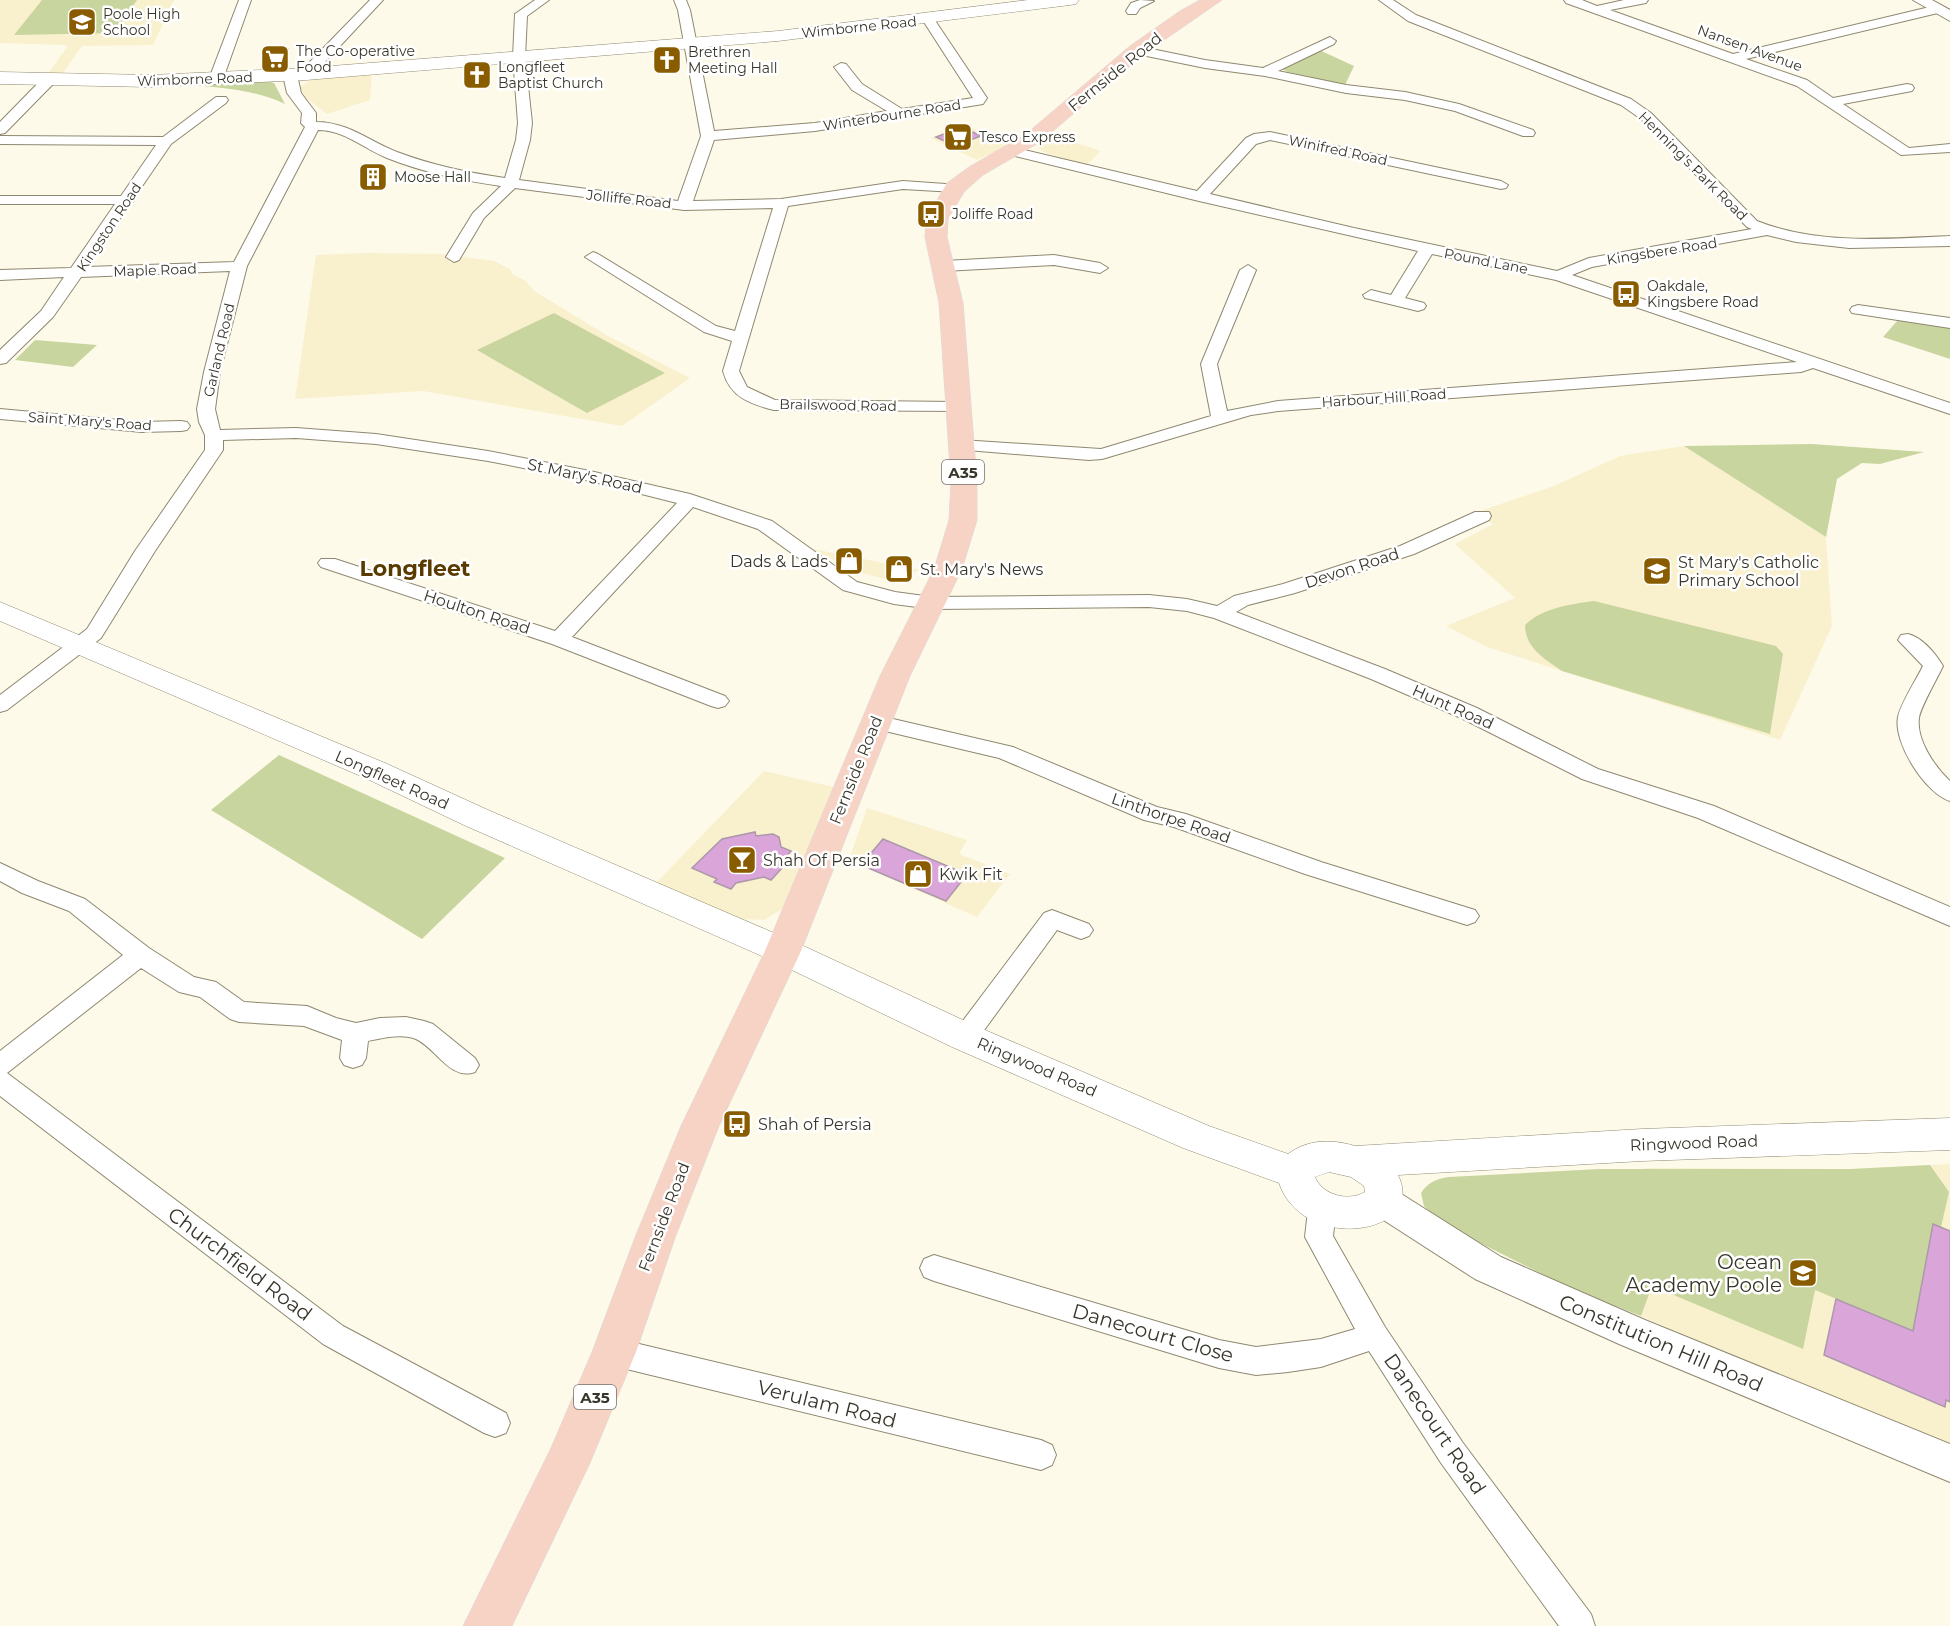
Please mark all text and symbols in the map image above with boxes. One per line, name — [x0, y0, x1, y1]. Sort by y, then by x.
place label: Poole High School — [103, 5, 181, 39]
school or university icon: Poole High School — [66, 6, 98, 38]
street label: Wimborne Road — [800, 12, 918, 42]
street label: Nansen Avenue — [1695, 21, 1805, 75]
street label: Fernside Road — [1064, 28, 1166, 116]
place label: The Co-operative Food — [296, 42, 415, 76]
supermarket icon: The Co-operative Food — [259, 43, 291, 75]
place label: Brethren Meeting Hall — [688, 43, 778, 77]
church icon: Brethren Meeting Hall — [651, 44, 683, 76]
place label: Longfleet Baptist Church — [498, 58, 603, 92]
church icon: Longfleet Baptist Church — [461, 59, 493, 91]
street label: Wimborne Road — [137, 68, 253, 90]
street label: Winterbourne Road — [822, 95, 962, 135]
street label: Henning's Park Road — [1635, 108, 1751, 224]
supermarket icon: Tesco Express — [942, 121, 974, 153]
place label: Tesco Express — [979, 128, 1076, 146]
street label: Winifred Road — [1287, 131, 1389, 169]
building icon: Moose Hall — [357, 161, 389, 193]
place label: Moose Hall — [394, 168, 471, 186]
street label: Kingston Road — [73, 179, 145, 275]
street label: Jolliffe Road — [585, 185, 672, 212]
bus stop icon: Joliffe Road — [915, 198, 947, 230]
place label: Joliffe Road — [951, 205, 1033, 223]
street label: Kingsbere Road — [1605, 233, 1719, 269]
street label: Pound Lane — [1443, 244, 1529, 278]
street label: Maple Road — [113, 260, 197, 280]
place label: Oakdale, Kingsbere Road — [1647, 277, 1759, 311]
bus stop icon: Oakdale, Kingsbere Road — [1610, 278, 1642, 310]
street label: Garland Road — [199, 301, 239, 399]
street label: Harbour Hill Road — [1321, 385, 1447, 411]
street label: Brailswood Road — [779, 395, 897, 415]
street label: Saint Mary's Road — [27, 408, 153, 434]
street label: St Mary's Road — [526, 455, 644, 497]
road number: A35 — [942, 460, 984, 484]
street label: Devon Road — [1302, 544, 1402, 592]
shop icon: Dads & Lads — [833, 545, 865, 577]
place label: Dads & Lads — [730, 552, 828, 571]
shop icon: St. Mary's News — [883, 553, 915, 585]
place label: St Mary's Catholic Primary School — [1678, 553, 1819, 590]
district label: Longfleet — [360, 555, 471, 582]
school or university icon: St Mary's Catholic Primary School — [1641, 555, 1673, 587]
place label: St. Mary's News — [920, 560, 1043, 579]
street label: Houlton Road — [421, 586, 533, 638]
street label: Hunt Road — [1409, 681, 1497, 733]
street label: Fernside Road — [826, 713, 886, 827]
street label: Longfleet Road — [332, 746, 452, 814]
street label: Linthorpe Road — [1109, 789, 1233, 847]
bar icon: Shah Of Persia — [726, 844, 758, 876]
place label: Shah Of Persia — [763, 851, 880, 870]
shop icon: Kwik Fit — [902, 858, 934, 890]
place label: Kwik Fit — [939, 865, 1003, 884]
street label: Ringwood Road — [974, 1033, 1100, 1101]
bus stop icon: Shah of Persia — [721, 1108, 753, 1140]
place label: Shah of Persia — [758, 1115, 872, 1134]
street label: Ringwood Road — [1629, 1131, 1759, 1155]
street label: Fernside Road — [634, 1160, 694, 1274]
street label: Churchfield Road — [163, 1202, 317, 1326]
place label: Ocean Academy Poole — [1626, 1250, 1782, 1297]
school or university icon: Ocean Academy Poole — [1787, 1257, 1819, 1289]
street label: Constitution Hill Road — [1555, 1289, 1767, 1397]
street label: Danecourt Close — [1070, 1299, 1236, 1367]
street label: Danecourt Road — [1379, 1349, 1491, 1499]
street label: Verulam Road — [755, 1375, 899, 1433]
road number: A35 — [574, 1385, 616, 1409]

